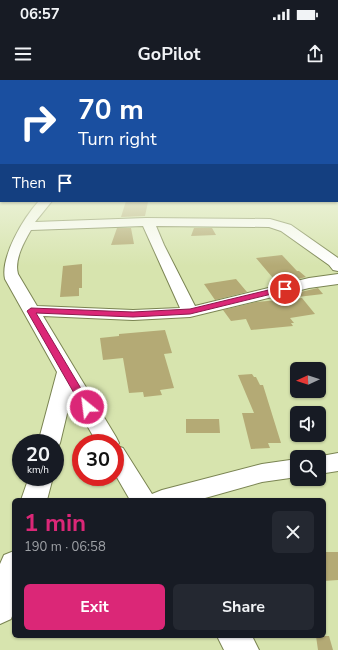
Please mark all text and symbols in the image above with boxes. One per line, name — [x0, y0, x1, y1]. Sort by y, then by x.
text: 06:57 — [20, 4, 60, 24]
text: GoPilot — [138, 42, 200, 66]
icon: menu — [12, 43, 34, 65]
icon: share — [304, 43, 326, 65]
text: 70 m — [78, 91, 144, 129]
icon: right — [12, 96, 64, 148]
text: Turn right — [78, 127, 157, 151]
icon: arrive — [54, 172, 76, 194]
text: Then — [12, 173, 46, 193]
pin — [268, 272, 302, 306]
icon: arrive — [274, 278, 296, 300]
north arrow — [290, 362, 326, 398]
map controls — [290, 362, 326, 486]
position arrow — [66, 386, 108, 428]
button: sound — [290, 406, 326, 442]
speed limit sign: 30 — [72, 434, 124, 486]
text: 20 — [26, 441, 50, 468]
button: search — [290, 450, 326, 486]
text: km/h — [27, 463, 49, 477]
text: 1 min — [24, 507, 86, 539]
button: close — [272, 511, 314, 553]
text: 190 m · 06:58 — [24, 538, 106, 556]
button: Exit — [24, 584, 165, 630]
button: Share — [173, 584, 314, 630]

